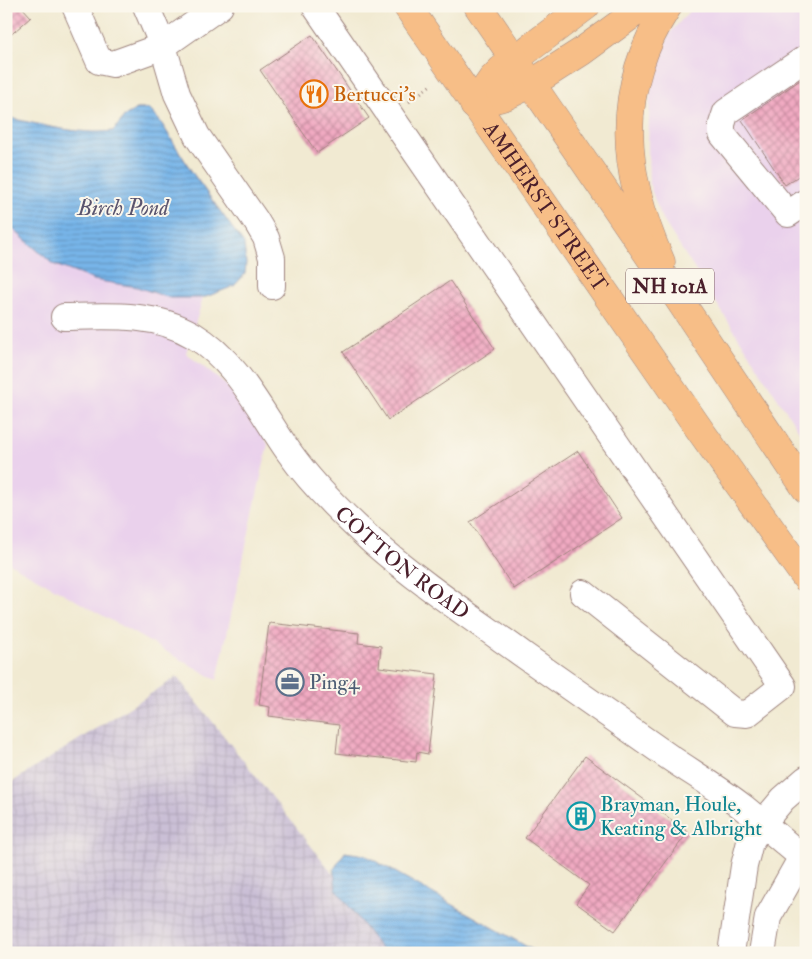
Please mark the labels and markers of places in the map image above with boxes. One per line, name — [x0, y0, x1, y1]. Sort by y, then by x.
restaurant icon: Bertucci's — [299, 79, 329, 109]
place label: Bertucci's — [333, 81, 416, 108]
office icon: Ping4 — [275, 667, 305, 697]
place label: Ping4 — [309, 669, 361, 696]
place label: Brayman, Houle, Keating & Albright — [600, 791, 762, 842]
building icon: Brayman, Houle, Keating & Albright — [566, 801, 596, 831]

